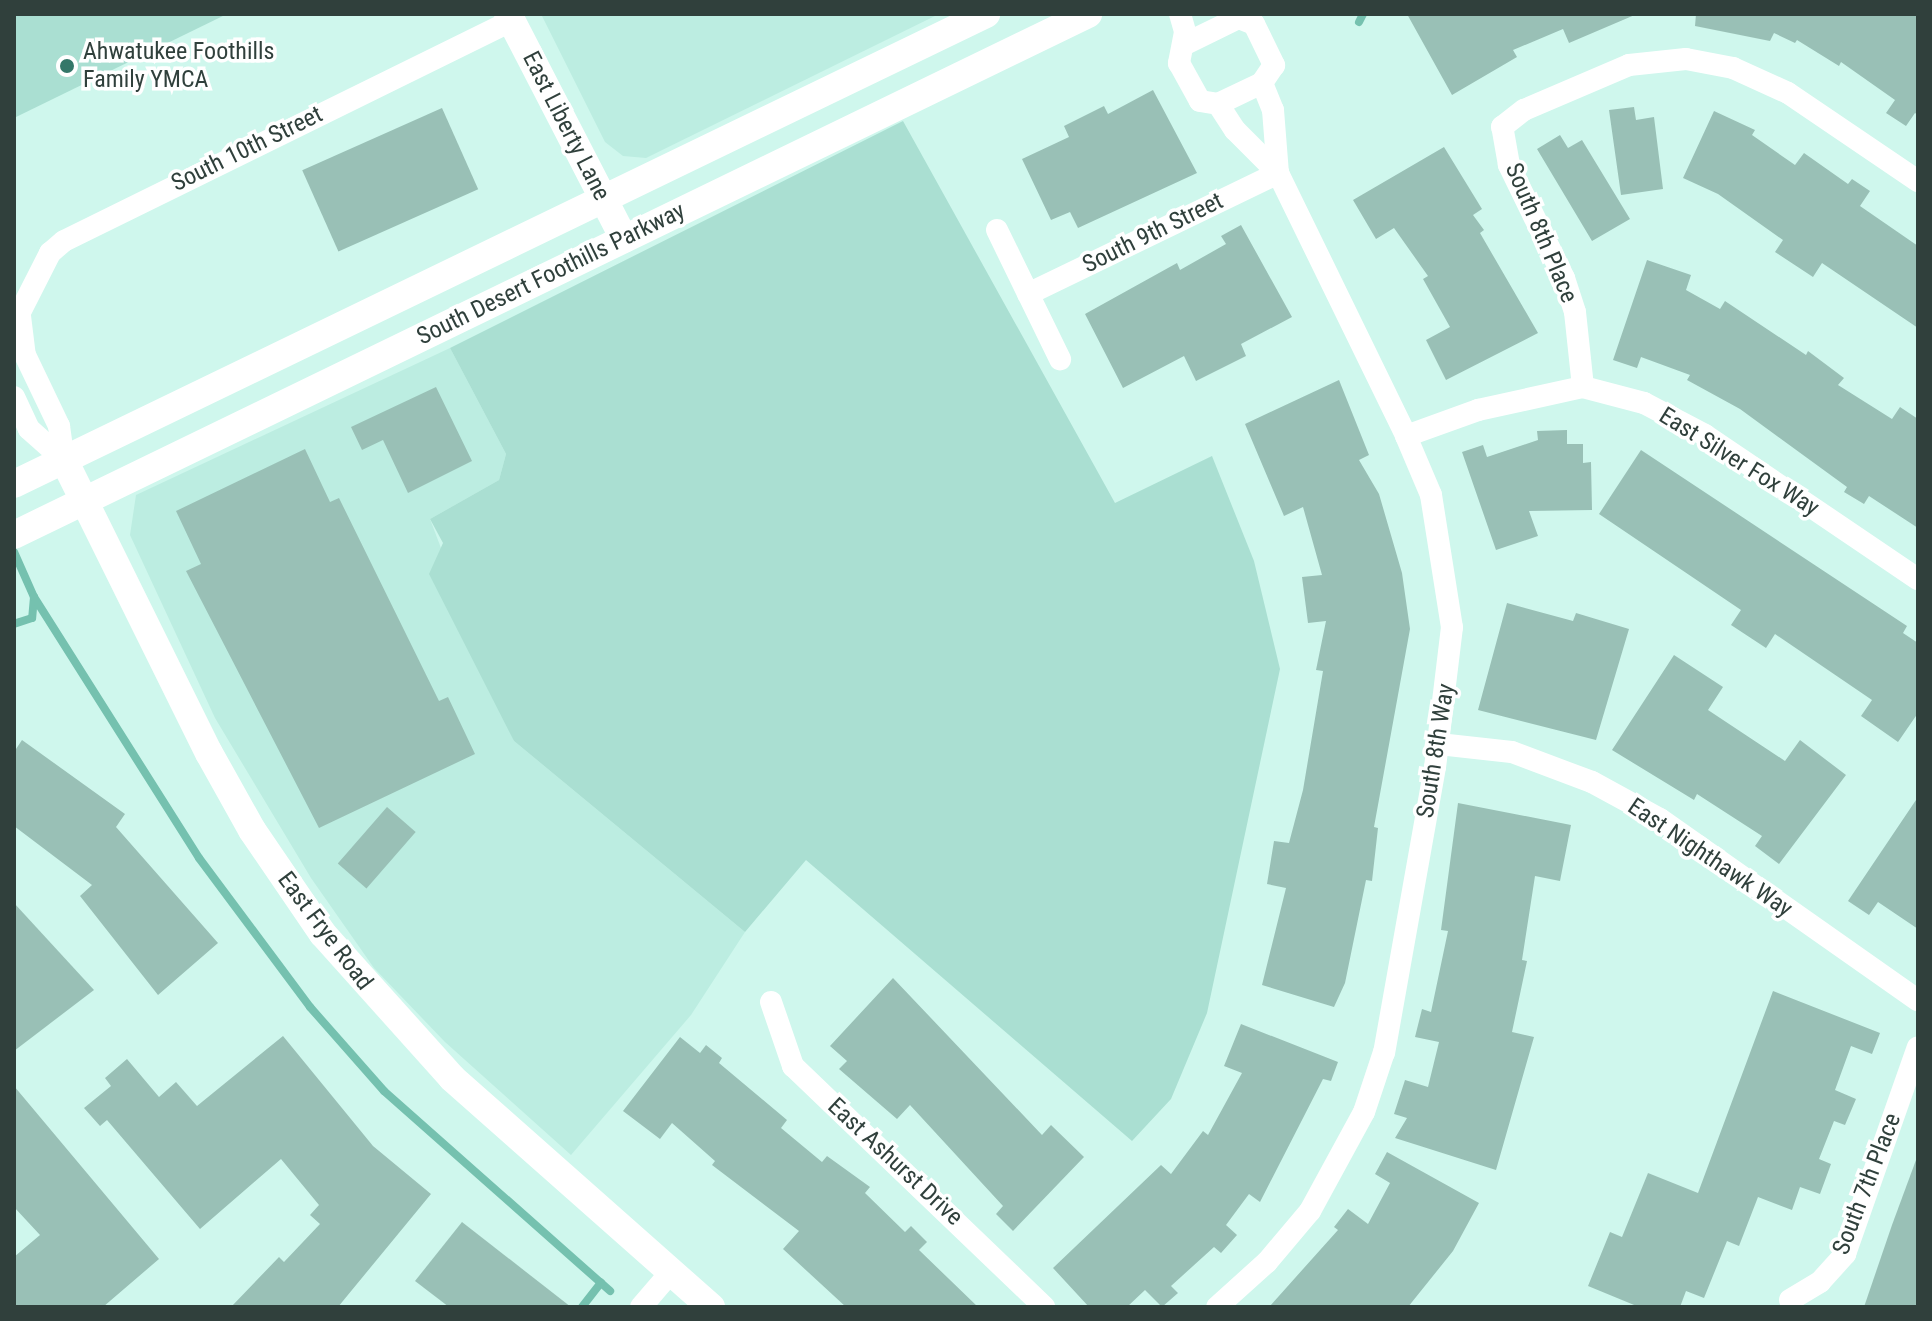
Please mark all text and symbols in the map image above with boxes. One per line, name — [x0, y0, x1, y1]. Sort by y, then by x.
place label: Ahwatukee Foothills Family YMCA — [83, 38, 274, 94]
street label: East Liberty Lane — [516, 47, 616, 205]
marker: Ahwatukee Foothills Family YMCA — [58, 57, 76, 75]
street label: South 10th Street — [167, 100, 327, 198]
street label: South 8th Place — [1499, 159, 1583, 307]
street label: South 9th Street — [1078, 187, 1228, 279]
street label: South Desert Foothills Parkway — [412, 196, 690, 352]
street label: East Silver Fox Way — [1654, 401, 1824, 523]
street label: South 8th Way — [1411, 682, 1461, 820]
street label: East Nighthawk Way — [1622, 792, 1798, 924]
street label: East Frye Road — [271, 866, 379, 996]
street label: East Ashurst Drive — [822, 1092, 968, 1232]
street label: South 7th Place — [1827, 1109, 1907, 1259]

